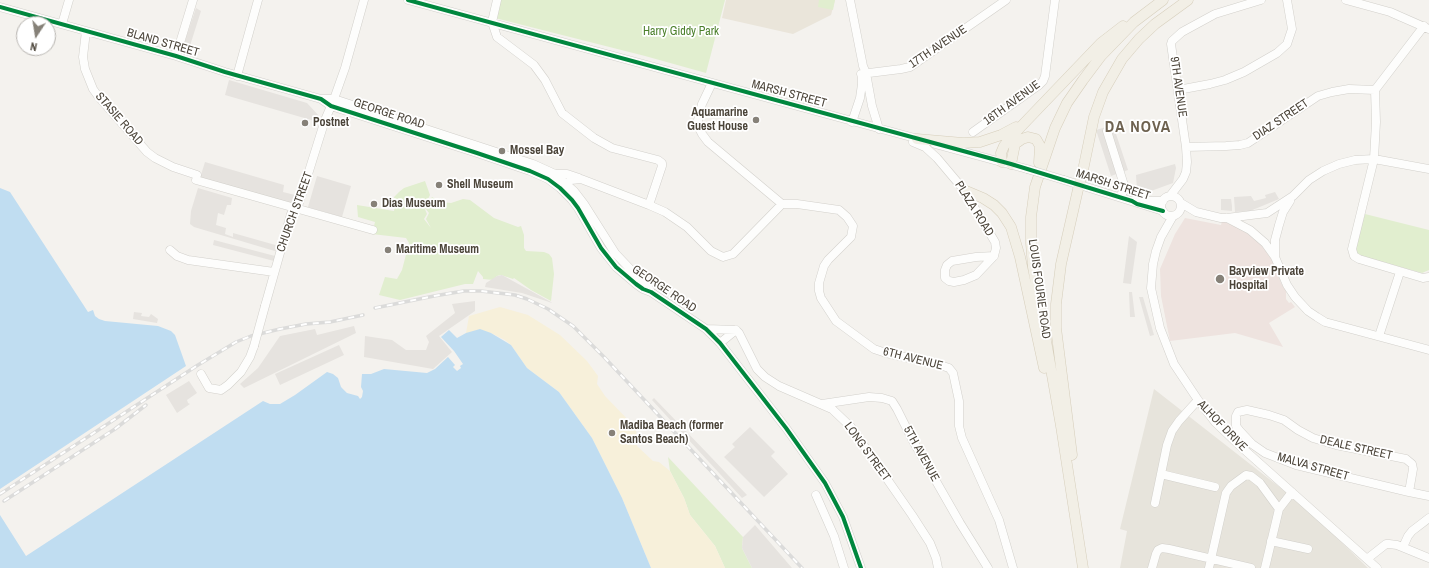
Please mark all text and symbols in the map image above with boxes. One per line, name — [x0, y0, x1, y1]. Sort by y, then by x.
north arrow — [16, 16, 56, 56]
street label: 17TH AVENUE — [906, 22, 970, 72]
park label: Harry Giddy Park — [643, 25, 719, 39]
street label: BLAND STREET — [125, 26, 201, 60]
text: N — [29, 39, 38, 54]
street label: 9TH AVENUE — [1167, 56, 1189, 118]
street label: MARSH STREET — [750, 77, 828, 111]
street label: 16TH AVENUE — [981, 78, 1043, 128]
street label: STASIE ROAD — [92, 90, 146, 148]
street label: GEORGE ROAD — [351, 96, 427, 132]
street label: DIAZ STREET — [1250, 96, 1312, 144]
place label: Aquamarine Guest House — [687, 106, 748, 134]
marker: Aquamarine Guest House — [751, 115, 761, 125]
place label: Postnet — [313, 116, 349, 130]
marker: Postnet — [300, 118, 310, 128]
district label: DA NOVA — [1105, 118, 1171, 138]
place label: Mossel Bay — [510, 144, 564, 158]
marker: Mossel Bay — [497, 146, 507, 156]
street label: MARSH STREET — [1074, 166, 1152, 204]
street label: CHURCH STREET — [274, 170, 316, 254]
place label: Shell Museum — [447, 178, 513, 192]
street label: PLAZA ROAD — [951, 179, 997, 239]
marker: Shell Museum — [434, 180, 444, 190]
place label: Dias Museum — [382, 197, 445, 211]
marker: Dias Museum — [369, 199, 379, 209]
street label: LOUIS FOURIE ROAD — [1025, 238, 1053, 340]
place label: Maritime Museum — [396, 243, 479, 257]
marker: Maritime Museum — [383, 245, 393, 255]
street label: GEORGE ROAD — [629, 262, 699, 316]
place label: Bayview Private Hospital — [1229, 265, 1304, 293]
marker: Bayview Private Hospital — [1214, 273, 1226, 285]
street label: 6TH AVENUE — [882, 345, 944, 373]
street label: ALHOF DRIVE — [1194, 397, 1250, 455]
place label: Madiba Beach (former Santos Beach) — [620, 419, 723, 447]
street label: LONG STREET — [841, 420, 893, 484]
street label: 5TH AVENUE — [900, 424, 942, 484]
marker: Madiba Beach (former Santos Beach) — [607, 428, 617, 438]
street label: DEALE STREET — [1318, 433, 1394, 463]
street label: MALVA STREET — [1276, 450, 1350, 484]

